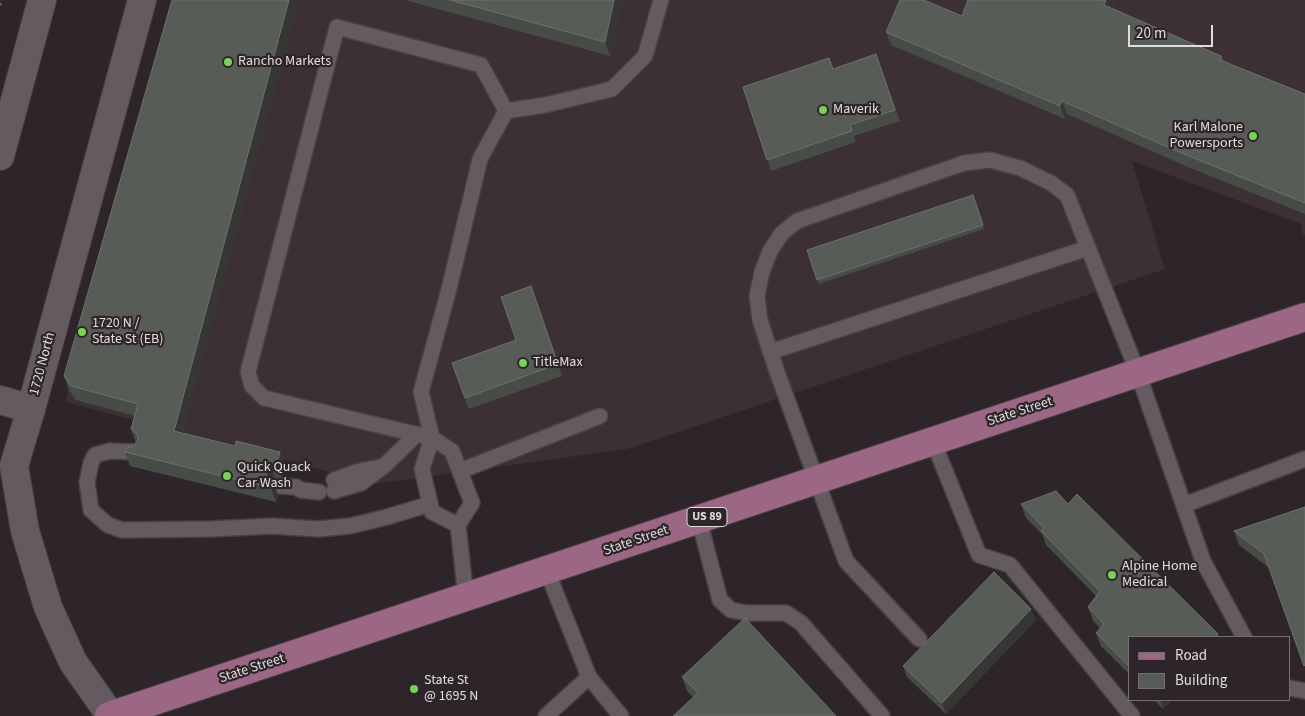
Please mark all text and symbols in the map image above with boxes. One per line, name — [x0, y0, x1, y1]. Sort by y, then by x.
scale bar — [1130, 15, 1215, 47]
text: 20 m — [1136, 23, 1166, 44]
place label: Rancho Markets — [238, 54, 331, 70]
marker: Rancho Markets — [222, 56, 234, 68]
place label: Maverik — [833, 102, 879, 118]
marker: Maverik — [817, 104, 829, 116]
place label: Karl Malone Powersports — [1170, 120, 1243, 152]
marker: Karl Malone Powersports — [1247, 130, 1259, 142]
place label: 1720 N / State St (EB) — [92, 316, 163, 348]
marker: 1720 N / State St (EB) — [76, 326, 88, 338]
street label: 1720 North — [27, 331, 59, 397]
place label: TitleMax — [533, 355, 583, 371]
marker: TitleMax — [517, 357, 529, 369]
street label: State Street — [985, 394, 1055, 430]
place label: Quick Quack Car Wash — [237, 460, 311, 492]
marker: Quick Quack Car Wash — [221, 470, 233, 482]
road number: US 89 — [687, 508, 727, 526]
street label: State Street — [601, 522, 671, 560]
place label: Alpine Home Medical — [1122, 559, 1197, 592]
marker: Alpine Home Medical — [1106, 569, 1118, 581]
legend — [1128, 636, 1290, 701]
text: Road — [1175, 645, 1207, 666]
street label: State Street — [217, 651, 287, 687]
text: Building — [1175, 670, 1227, 691]
place label: State St @ 1695 N — [424, 673, 478, 706]
marker: State St @ 1695 N — [408, 683, 420, 695]

